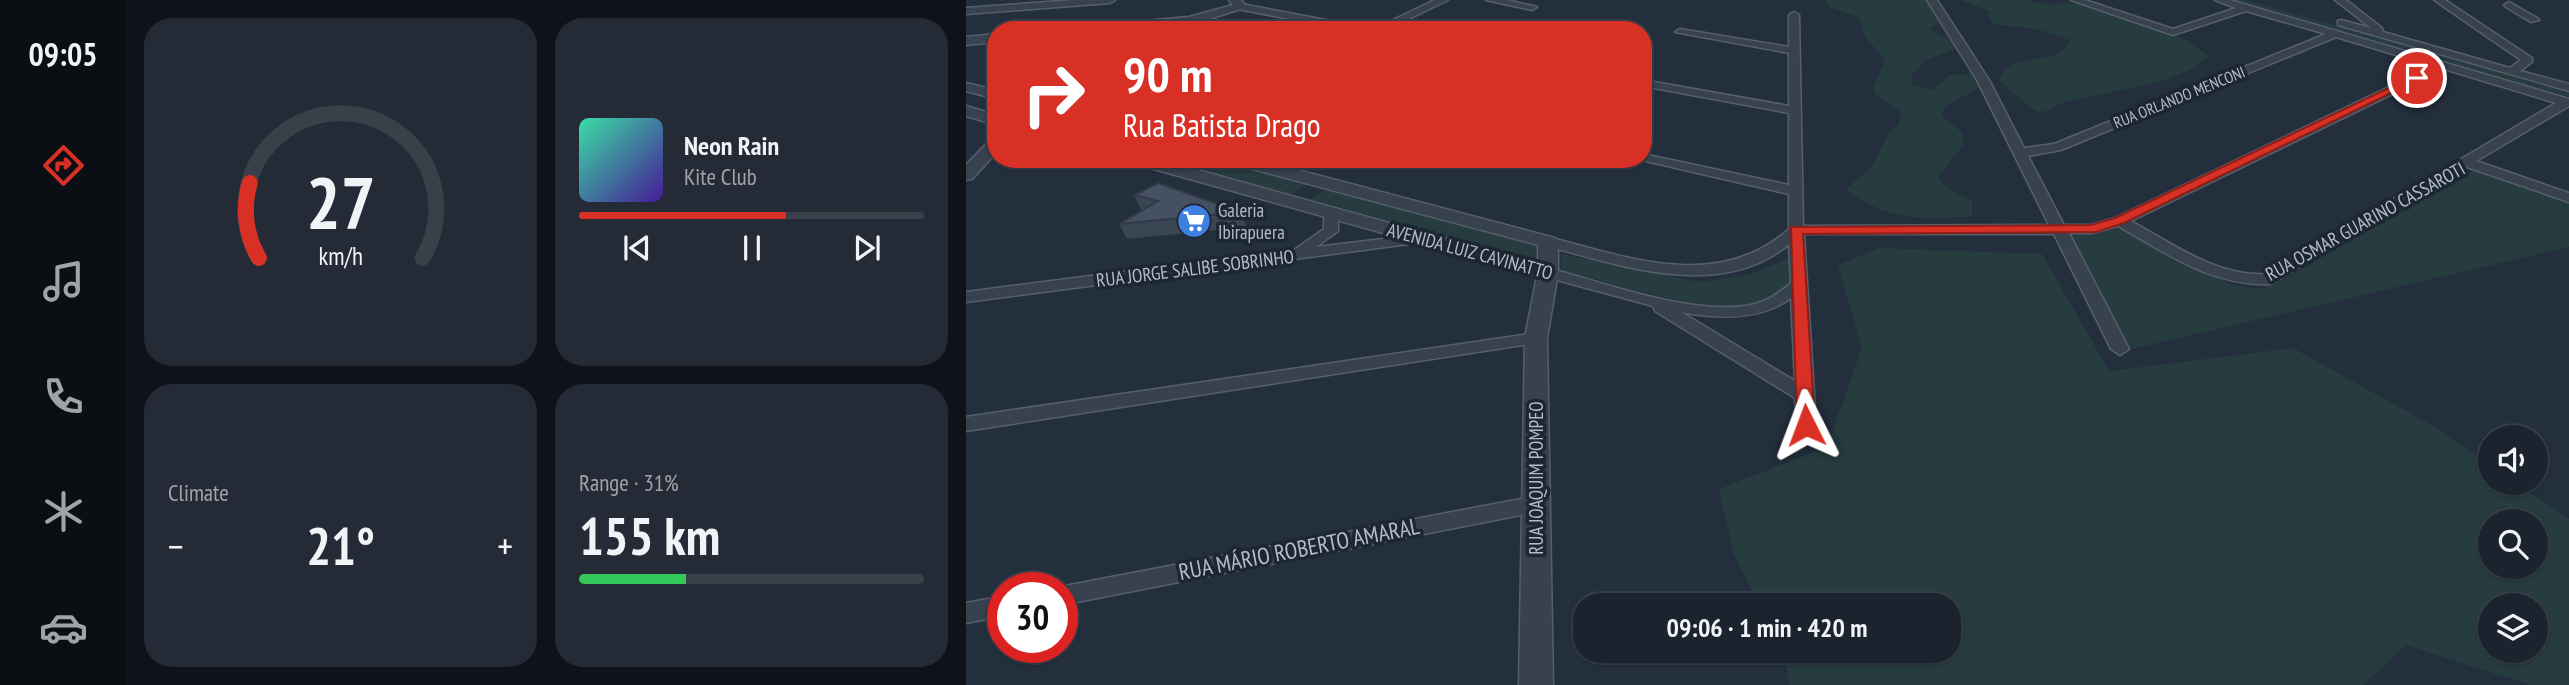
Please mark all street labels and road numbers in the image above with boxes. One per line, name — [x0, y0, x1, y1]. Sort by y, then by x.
street label: RUA ORLANDO MENCONI — [2110, 61, 2248, 133]
street label: RUA OSMAR GUARINO CASSAROTI — [2261, 156, 2469, 286]
street label: AVENIDA LUIZ CAVINATTO — [1384, 217, 1556, 285]
street label: RUA JORGE SALIBE SOBRINHO — [1095, 244, 1295, 292]
street label: RUA JOAQUIM POMPEO — [1524, 401, 1548, 555]
street label: RUA MÁRIO ROBERTO AMARAL — [1176, 511, 1422, 586]

